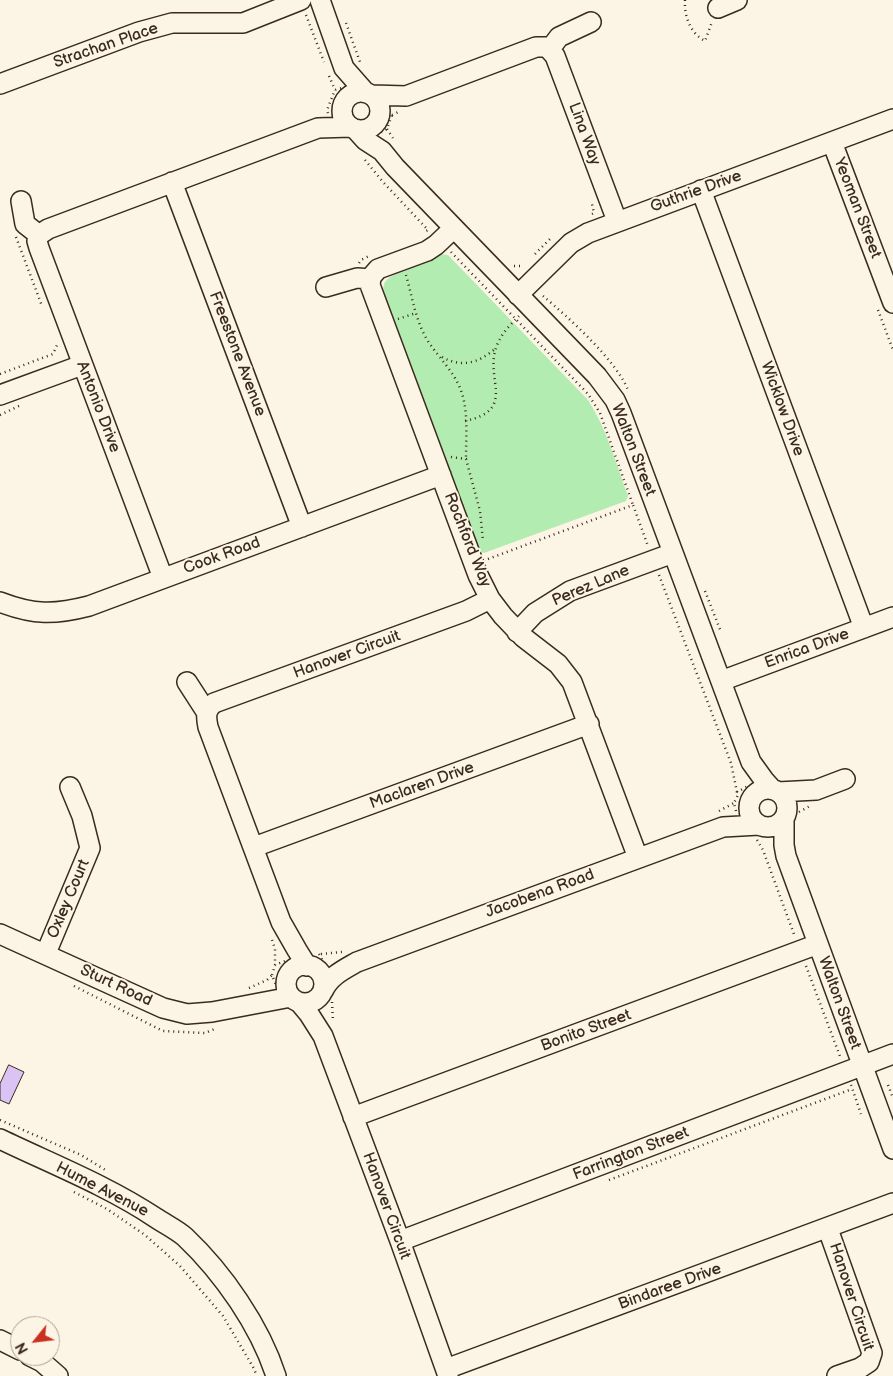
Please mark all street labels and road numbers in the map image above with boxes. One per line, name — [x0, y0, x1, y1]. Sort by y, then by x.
street label: Strachan Place — [51, 19, 161, 73]
street label: Lina Way — [564, 100, 604, 168]
street label: Yeoman Street — [829, 155, 885, 261]
street label: Guthrie Drive — [648, 167, 744, 217]
street label: Freestone Avenue — [204, 289, 270, 419]
street label: Antonio Drive — [72, 359, 124, 455]
street label: Wicklow Drive — [756, 359, 808, 459]
street label: Walton Street — [607, 401, 659, 499]
street label: Rochford Way — [439, 490, 495, 590]
street label: Cook Road — [181, 533, 263, 579]
street label: Perez Lane — [549, 561, 633, 611]
street label: Enrica Drive — [762, 625, 852, 673]
street label: Hanover Circuit — [291, 627, 403, 683]
street label: Maclaren Drive — [367, 758, 477, 814]
street label: Oxley Court — [44, 857, 94, 941]
street label: Jacobena Road — [483, 865, 597, 923]
street label: Walton Street — [813, 954, 865, 1052]
street label: Sturt Road — [77, 961, 155, 1011]
street label: Bonito Street — [538, 1006, 634, 1056]
street label: Farrington Street — [570, 1123, 692, 1185]
street label: Hanover Circuit — [358, 1150, 414, 1262]
street label: Hume Avenue — [52, 1158, 152, 1222]
street label: Hanover Circuit — [824, 1241, 878, 1353]
street label: Bindaree Drive — [616, 1259, 724, 1315]

